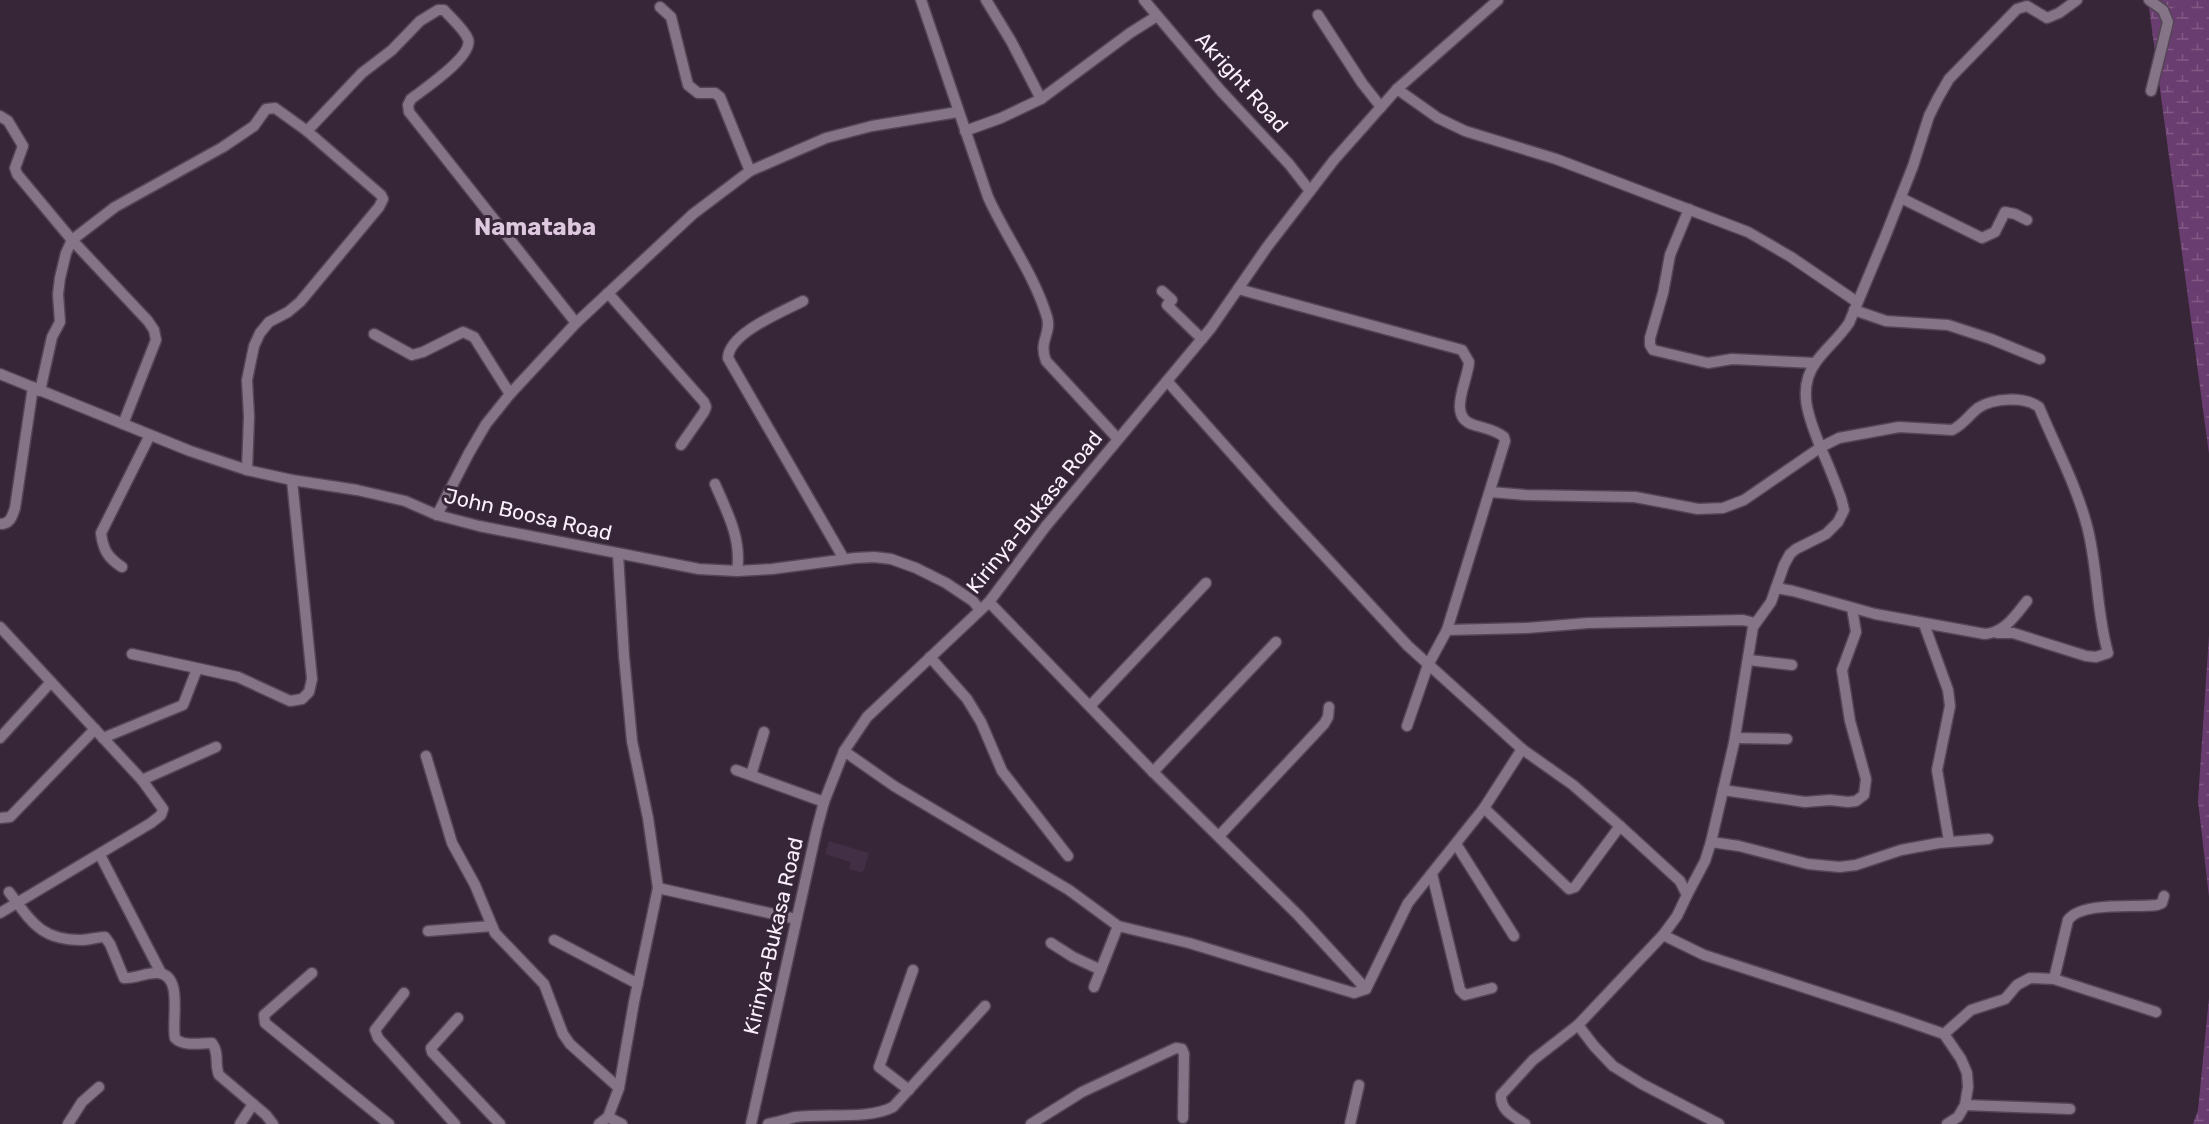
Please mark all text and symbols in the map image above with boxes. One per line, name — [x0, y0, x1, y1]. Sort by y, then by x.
street label: Akright Road — [1190, 27, 1294, 137]
district label: Namataba — [474, 213, 596, 241]
street label: Kirinya-Bukasa Road — [961, 426, 1107, 598]
street label: John Boosa Road — [442, 483, 614, 545]
street label: Kirinya-Bukasa Road — [738, 835, 808, 1037]

